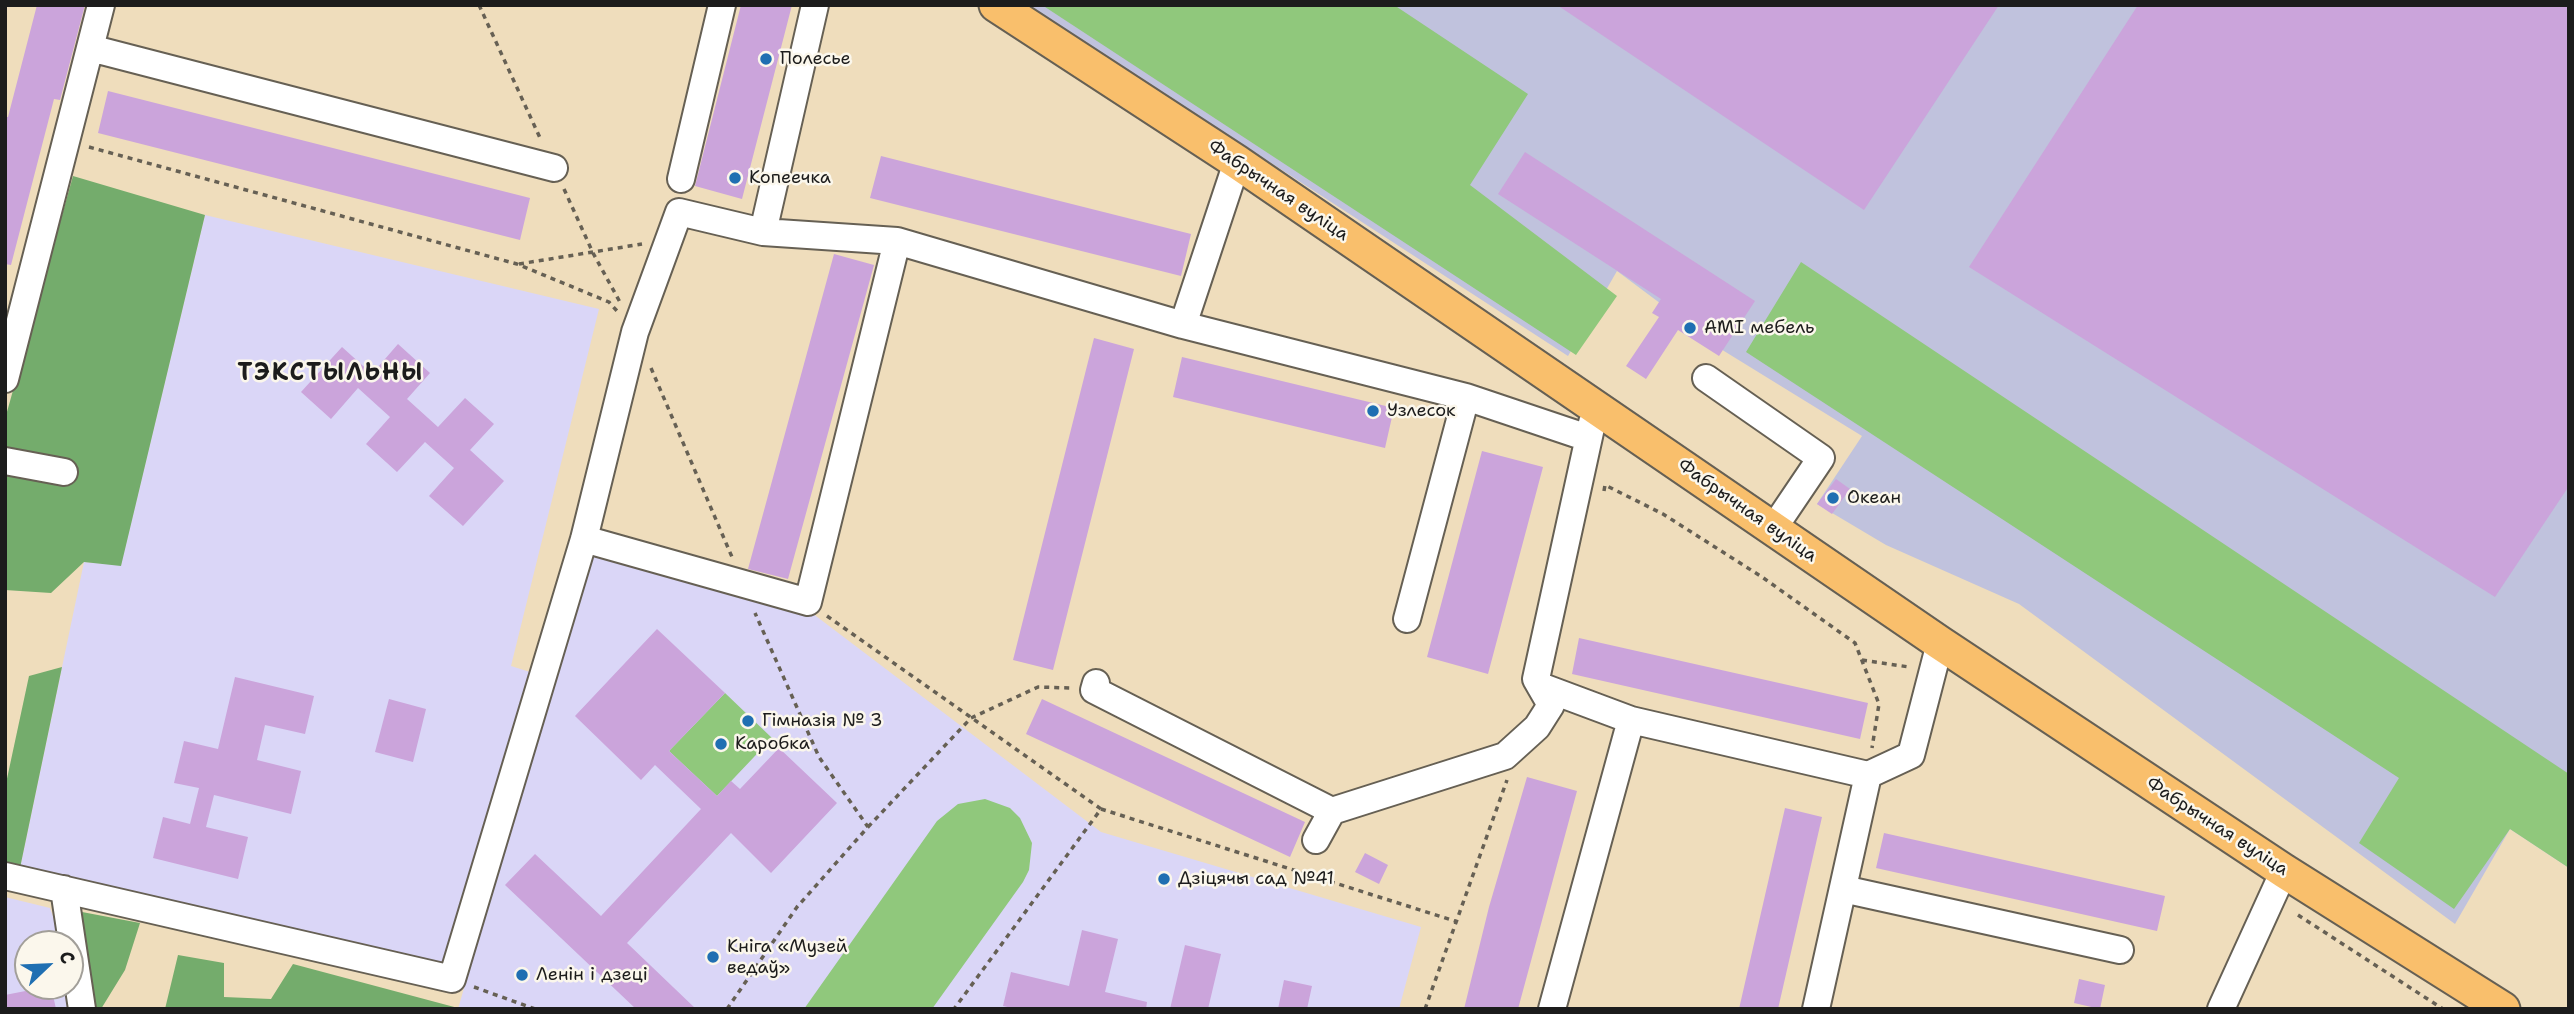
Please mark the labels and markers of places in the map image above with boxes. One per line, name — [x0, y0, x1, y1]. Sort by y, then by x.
place label: Полесье — [780, 48, 851, 70]
marker: Полесье — [758, 51, 774, 67]
place label: Копеечка — [749, 167, 831, 189]
marker: Копеечка — [727, 170, 743, 186]
place label: AMI мебель — [1704, 317, 1814, 339]
marker: AMI мебель — [1682, 320, 1698, 336]
place label: Узлесок — [1387, 400, 1456, 422]
marker: Узлесок — [1365, 403, 1381, 419]
place label: Океан — [1847, 487, 1901, 509]
marker: Океан — [1825, 490, 1841, 506]
place label: Гімназія № 3 — [762, 710, 883, 732]
marker: Гімназія № 3 — [740, 713, 756, 729]
place label: Каробка — [735, 733, 810, 755]
marker: Каробка — [713, 736, 729, 752]
place label: Дзіцячы сад №41 — [1178, 868, 1334, 890]
marker: Дзіцячы сад №41 — [1156, 871, 1172, 887]
place label: Кніга «Музей ведаў» — [727, 936, 848, 978]
marker: Кніга «Музей ведаў» — [705, 949, 721, 965]
place label: Ленін і дзеці — [536, 964, 648, 986]
marker: Ленін і дзеці — [514, 967, 530, 983]

